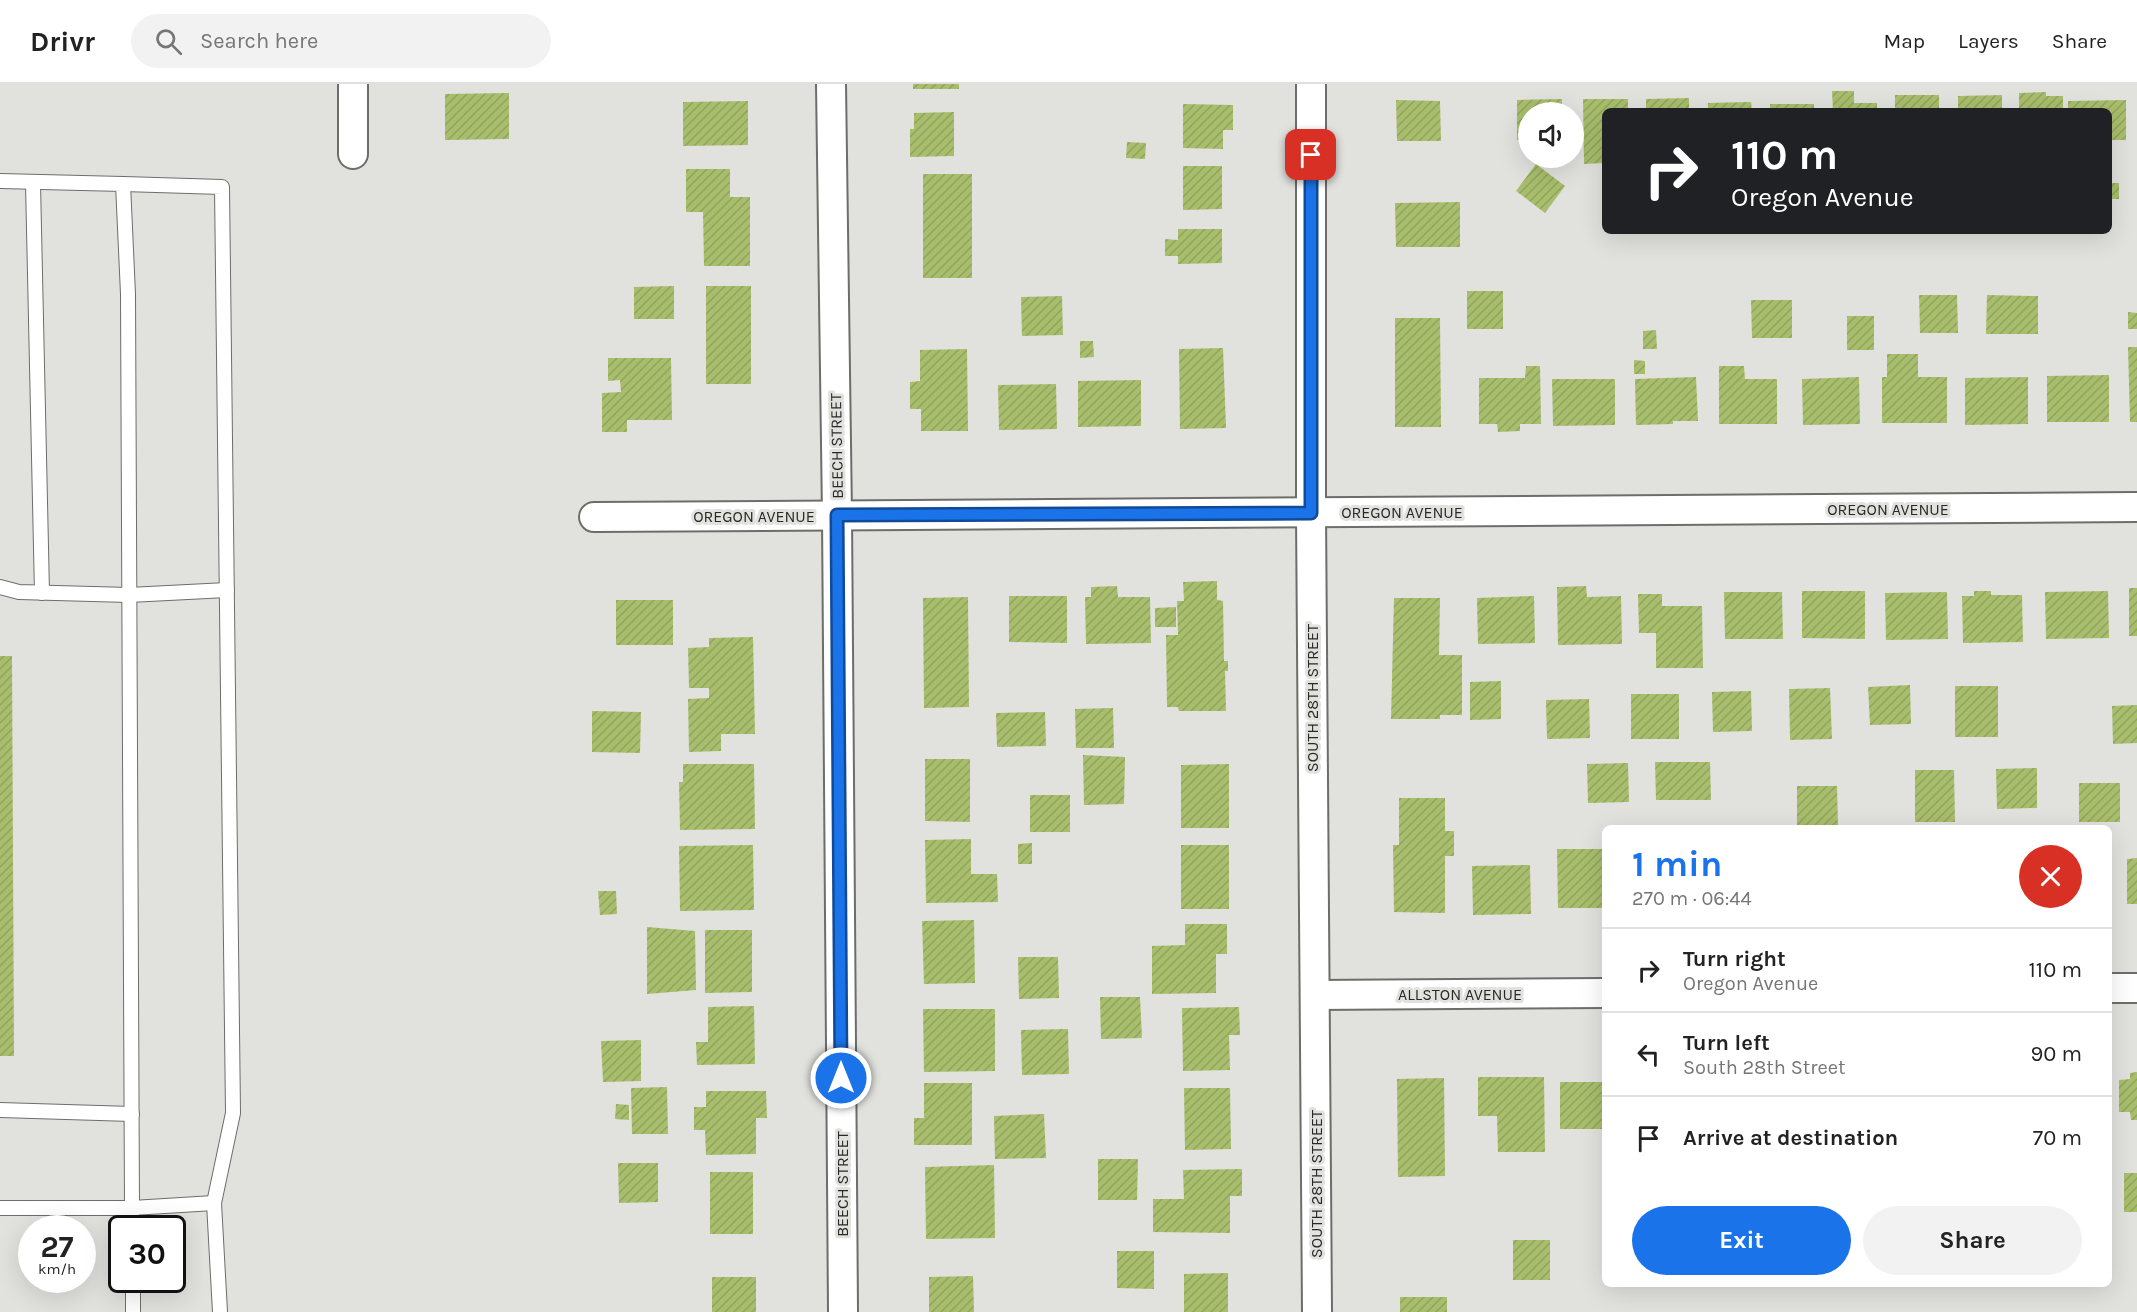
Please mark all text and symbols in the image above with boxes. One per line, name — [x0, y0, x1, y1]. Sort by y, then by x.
search box — [131, 14, 551, 68]
text: Drivr — [30, 25, 95, 58]
icon: search — [152, 25, 185, 58]
text: Search here — [200, 28, 318, 54]
text: Map — [1883, 29, 1925, 53]
text: Layers — [1958, 29, 2019, 53]
text: Share — [2052, 29, 2107, 53]
map controls — [1518, 102, 1584, 168]
button: sound — [1518, 102, 1584, 168]
pin — [1285, 129, 1336, 180]
text: 110 m — [1731, 130, 1838, 180]
icon: right — [1632, 132, 1710, 210]
icon: arrive — [1294, 138, 1327, 171]
text: Oregon Avenue — [1731, 181, 1914, 213]
street label: BEECH STREET — [826, 393, 847, 499]
street label: OREGON AVENUE — [1827, 500, 1949, 519]
street label: OREGON AVENUE — [1341, 503, 1463, 522]
street label: OREGON AVENUE — [693, 507, 815, 526]
street label: SOUTH 28TH STREET — [1303, 624, 1322, 772]
text: 1 min — [1632, 843, 1722, 885]
button: close — [2019, 845, 2082, 908]
text: 270 m · 06:44 — [1632, 887, 1752, 910]
text: Turn right — [1683, 946, 1786, 972]
icon: right — [1632, 954, 1665, 987]
text: 110 m — [2029, 957, 2082, 983]
text: Oregon Avenue — [1683, 972, 1818, 995]
street label: ALLSTON AVENUE — [1398, 985, 1522, 1004]
text: Turn left — [1683, 1030, 1770, 1056]
icon: left — [1632, 1038, 1665, 1071]
text: 90 m — [2030, 1041, 2082, 1067]
position arrow — [809, 1046, 873, 1110]
text: South 28th Street — [1683, 1056, 1846, 1079]
street label: SOUTH 28TH STREET — [1307, 1110, 1326, 1258]
icon: arrive — [1632, 1122, 1665, 1155]
text: Arrive at destination — [1683, 1125, 1898, 1151]
text: 70 m — [2033, 1125, 2082, 1151]
street label: BEECH STREET — [833, 1131, 852, 1237]
button: Exit — [1632, 1206, 1851, 1275]
button: Share — [1863, 1206, 2082, 1275]
speed limit sign: 30 — [108, 1215, 186, 1293]
text: 27 — [40, 1229, 74, 1265]
text: km/h — [38, 1260, 76, 1278]

